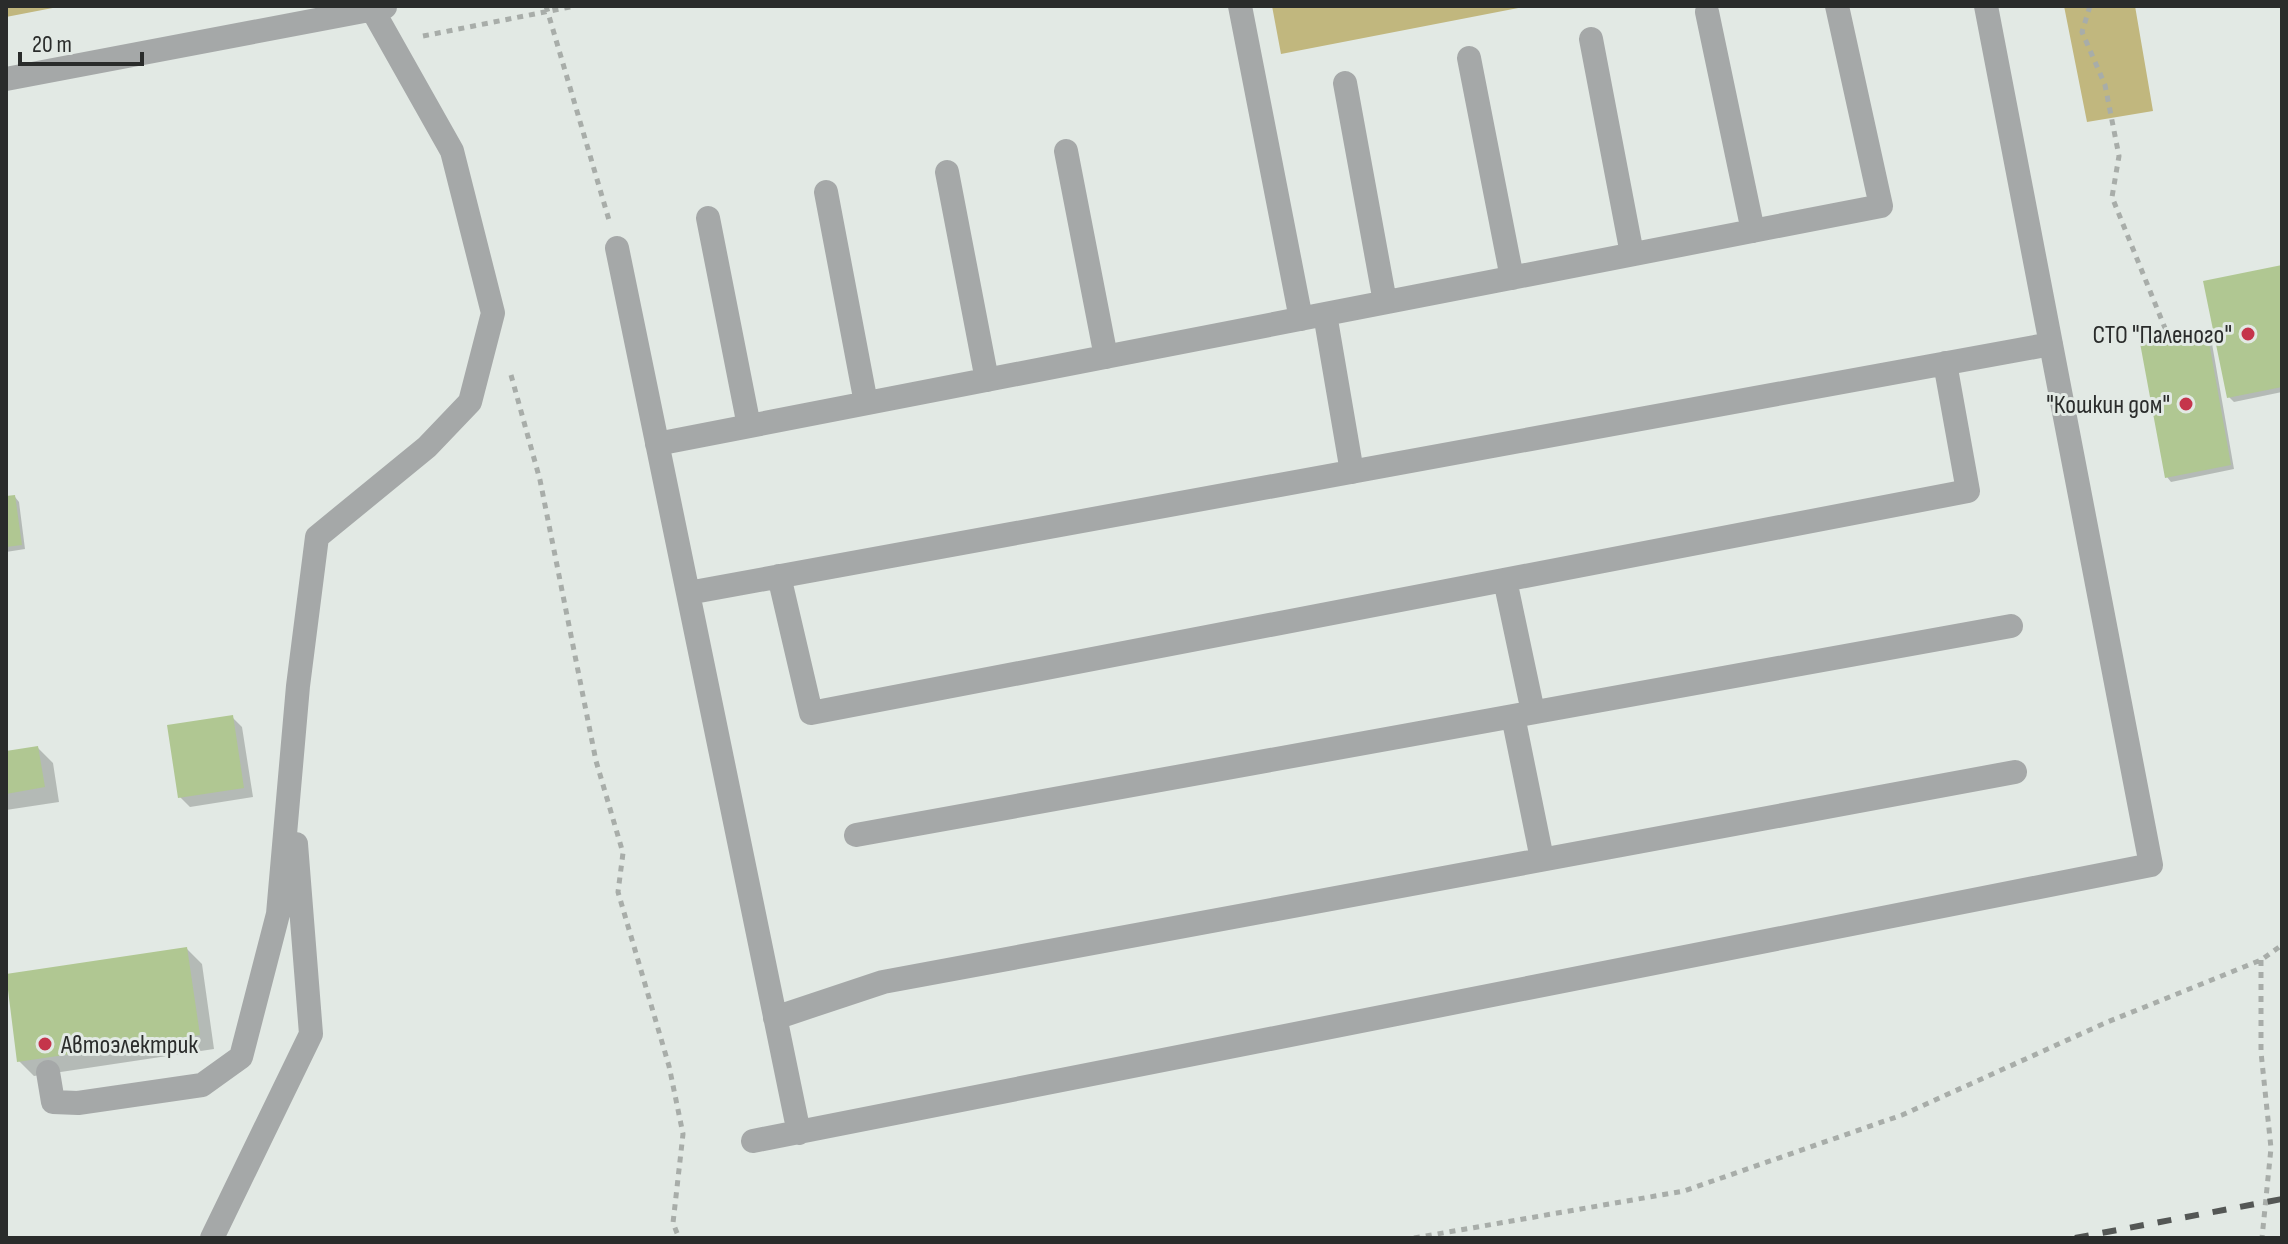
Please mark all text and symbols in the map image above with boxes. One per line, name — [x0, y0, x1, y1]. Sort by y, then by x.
scale bar — [20, 16, 142, 66]
text: 20 m — [32, 30, 72, 59]
place label: СТО "Паленого" — [2092, 320, 2232, 351]
marker: СТО "Паленого" — [2239, 325, 2257, 343]
place label: "Кошкин дом" — [2046, 390, 2170, 421]
marker: "Кошкин дом" — [2177, 395, 2195, 413]
place label: Автоэлектрик — [60, 1030, 198, 1061]
marker: Автоэлектрик — [36, 1035, 54, 1053]

